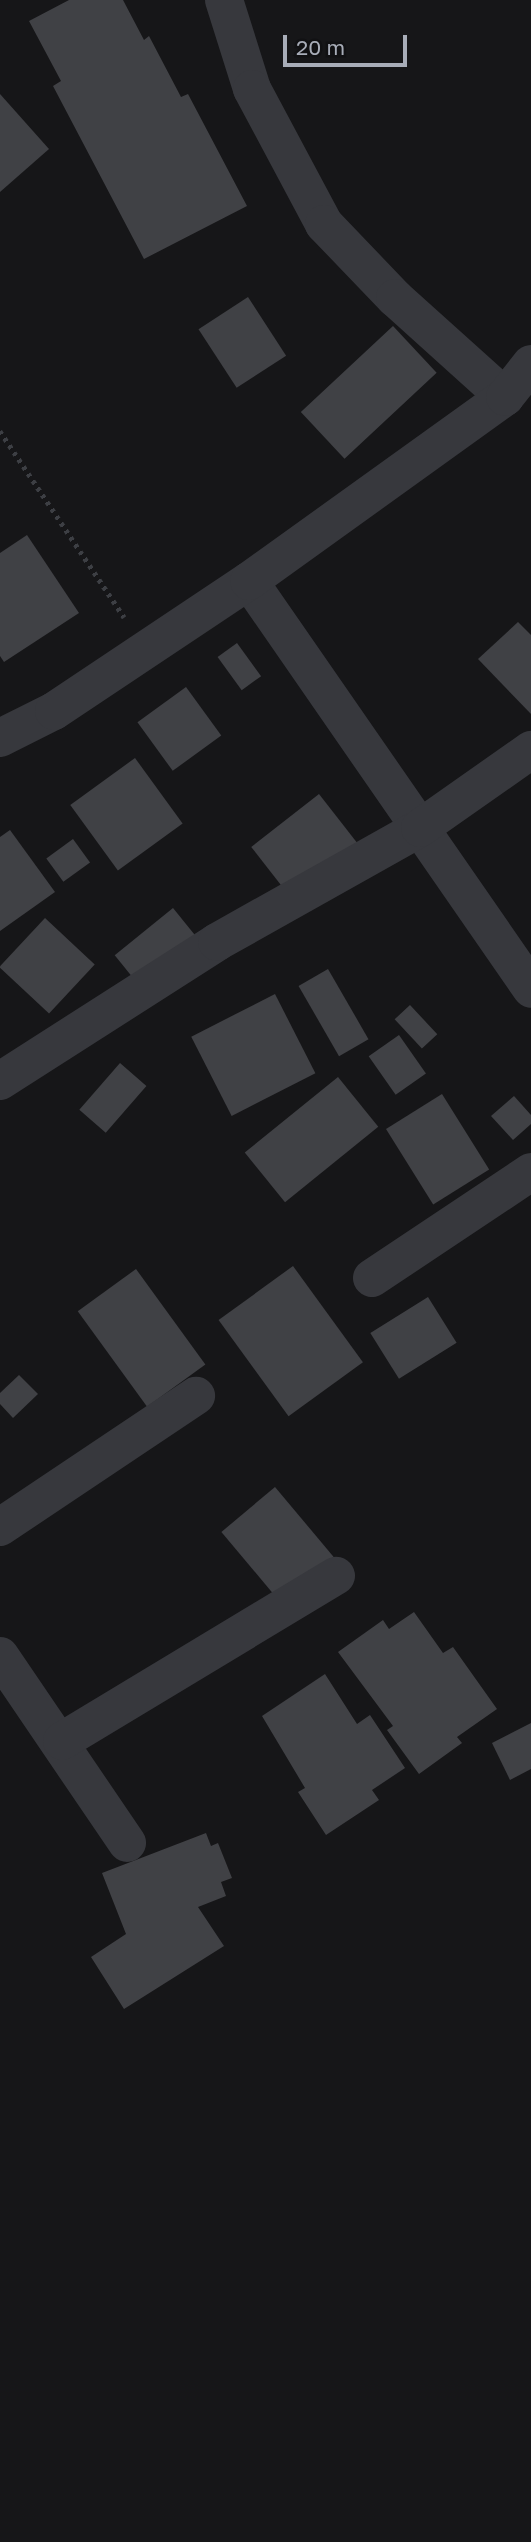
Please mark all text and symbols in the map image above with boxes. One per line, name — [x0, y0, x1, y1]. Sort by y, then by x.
scale bar — [286, 21, 410, 65]
text: 20 m — [296, 34, 345, 60]

